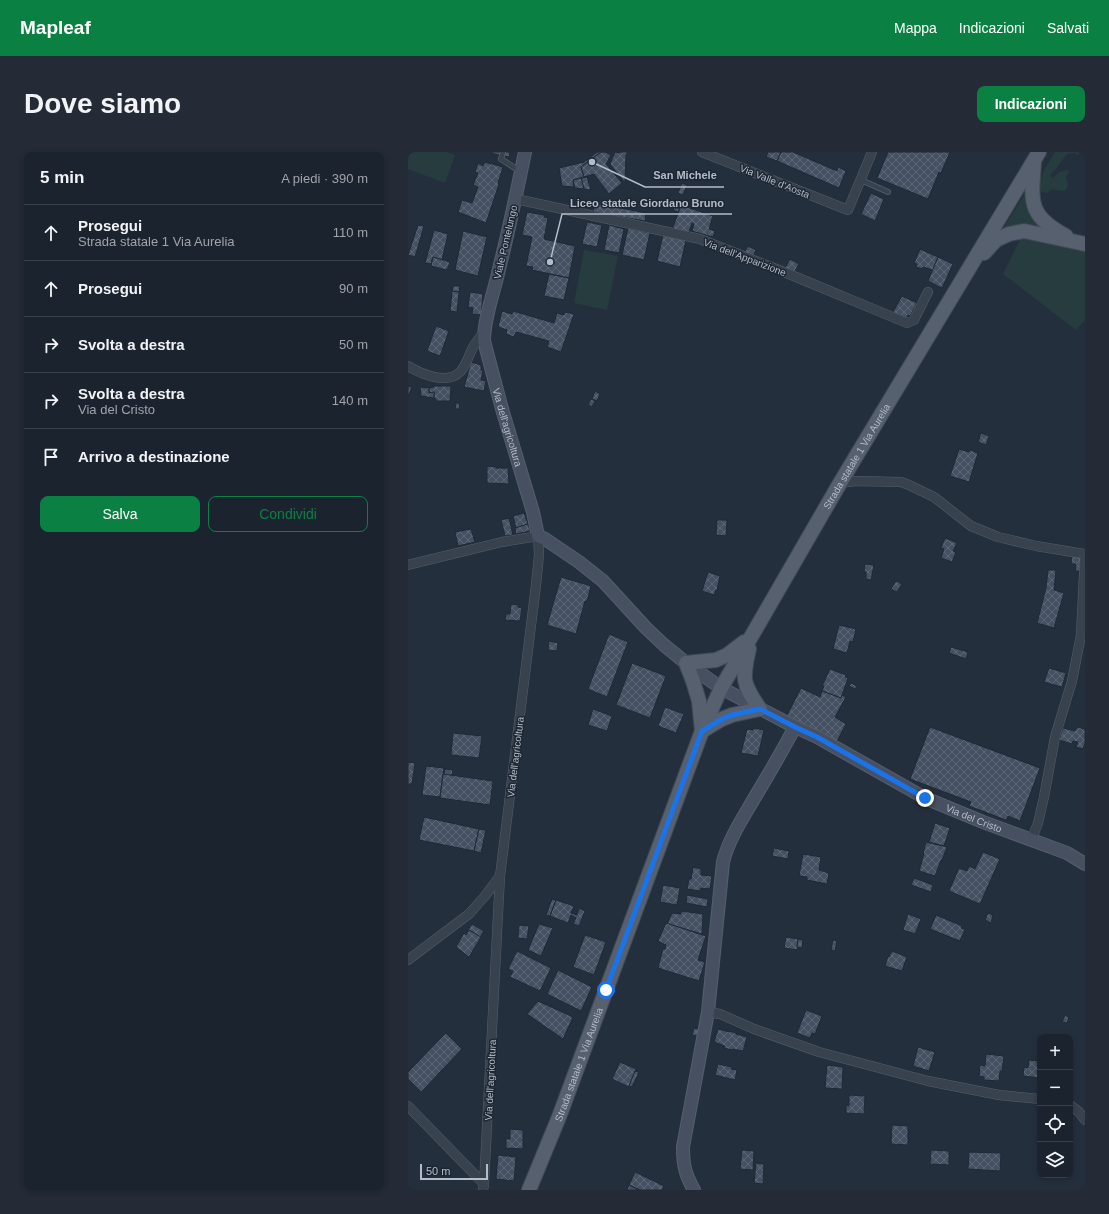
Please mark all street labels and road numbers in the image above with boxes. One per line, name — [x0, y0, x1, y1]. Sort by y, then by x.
street label: Via Valle d'Aosta — [738, 162, 812, 201]
street label: Viale Pontelungo — [492, 204, 519, 280]
street label: Via dell'Apparizione — [702, 237, 788, 278]
street label: Via dell'agricoltura — [491, 387, 524, 468]
street label: Strada statale 1 Via Aurelia — [821, 401, 893, 511]
street label: Via dell'agricoltura — [505, 716, 526, 798]
street label: Via del Cristo — [944, 802, 1004, 835]
street label: Strada statale 1 Via Aurelia — [553, 1006, 605, 1123]
street label: Via dell'agricoltura — [483, 1039, 498, 1121]

